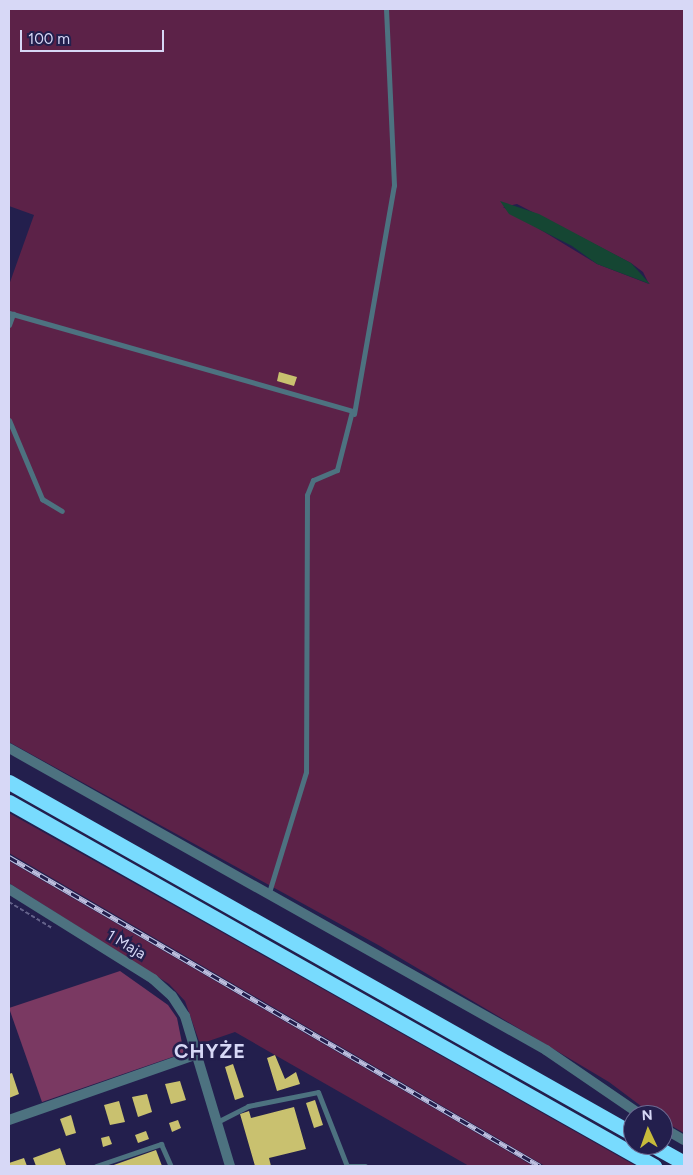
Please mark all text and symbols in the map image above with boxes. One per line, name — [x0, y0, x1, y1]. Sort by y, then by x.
scale bar — [22, 20, 166, 52]
text: 100 m — [28, 30, 70, 48]
street label: 1 Maja — [103, 926, 149, 964]
district label: CHYŻE — [173, 1039, 247, 1063]
north arrow — [623, 1105, 673, 1155]
text: N — [641, 1107, 653, 1124]

